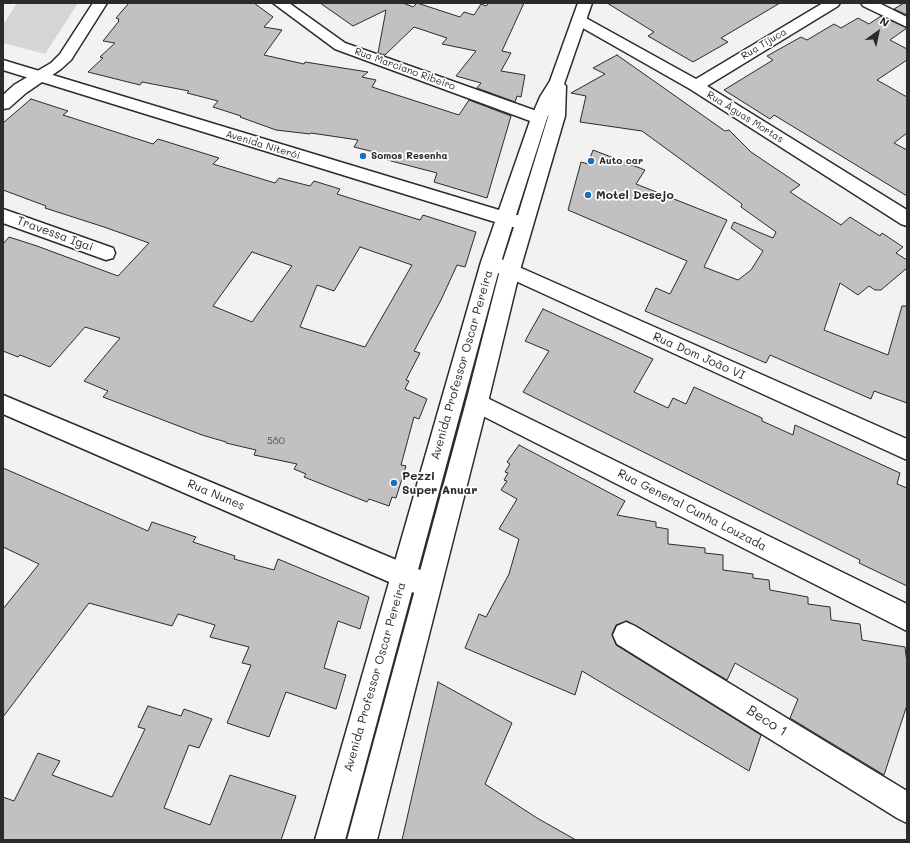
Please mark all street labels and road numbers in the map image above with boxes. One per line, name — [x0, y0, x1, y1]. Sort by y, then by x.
street label: Rua Tijuca — [739, 26, 789, 62]
street label: Rua Marciano Ribeiro — [353, 45, 457, 93]
street label: Rua Águas Mortas — [704, 89, 786, 145]
street label: Avenida Niterói — [225, 128, 301, 162]
street label: Travessa Igai — [15, 214, 95, 254]
street label: Avenida Professor Oscar Pereira — [428, 269, 496, 461]
street label: Rua Dom João VI — [651, 329, 747, 383]
street label: Rua General Cunha Louzada — [615, 466, 769, 554]
street label: Rua Nunes — [185, 476, 247, 514]
street label: Avenida Professor Oscar Pereira — [341, 581, 409, 773]
street label: Beco 1 — [744, 702, 790, 740]

